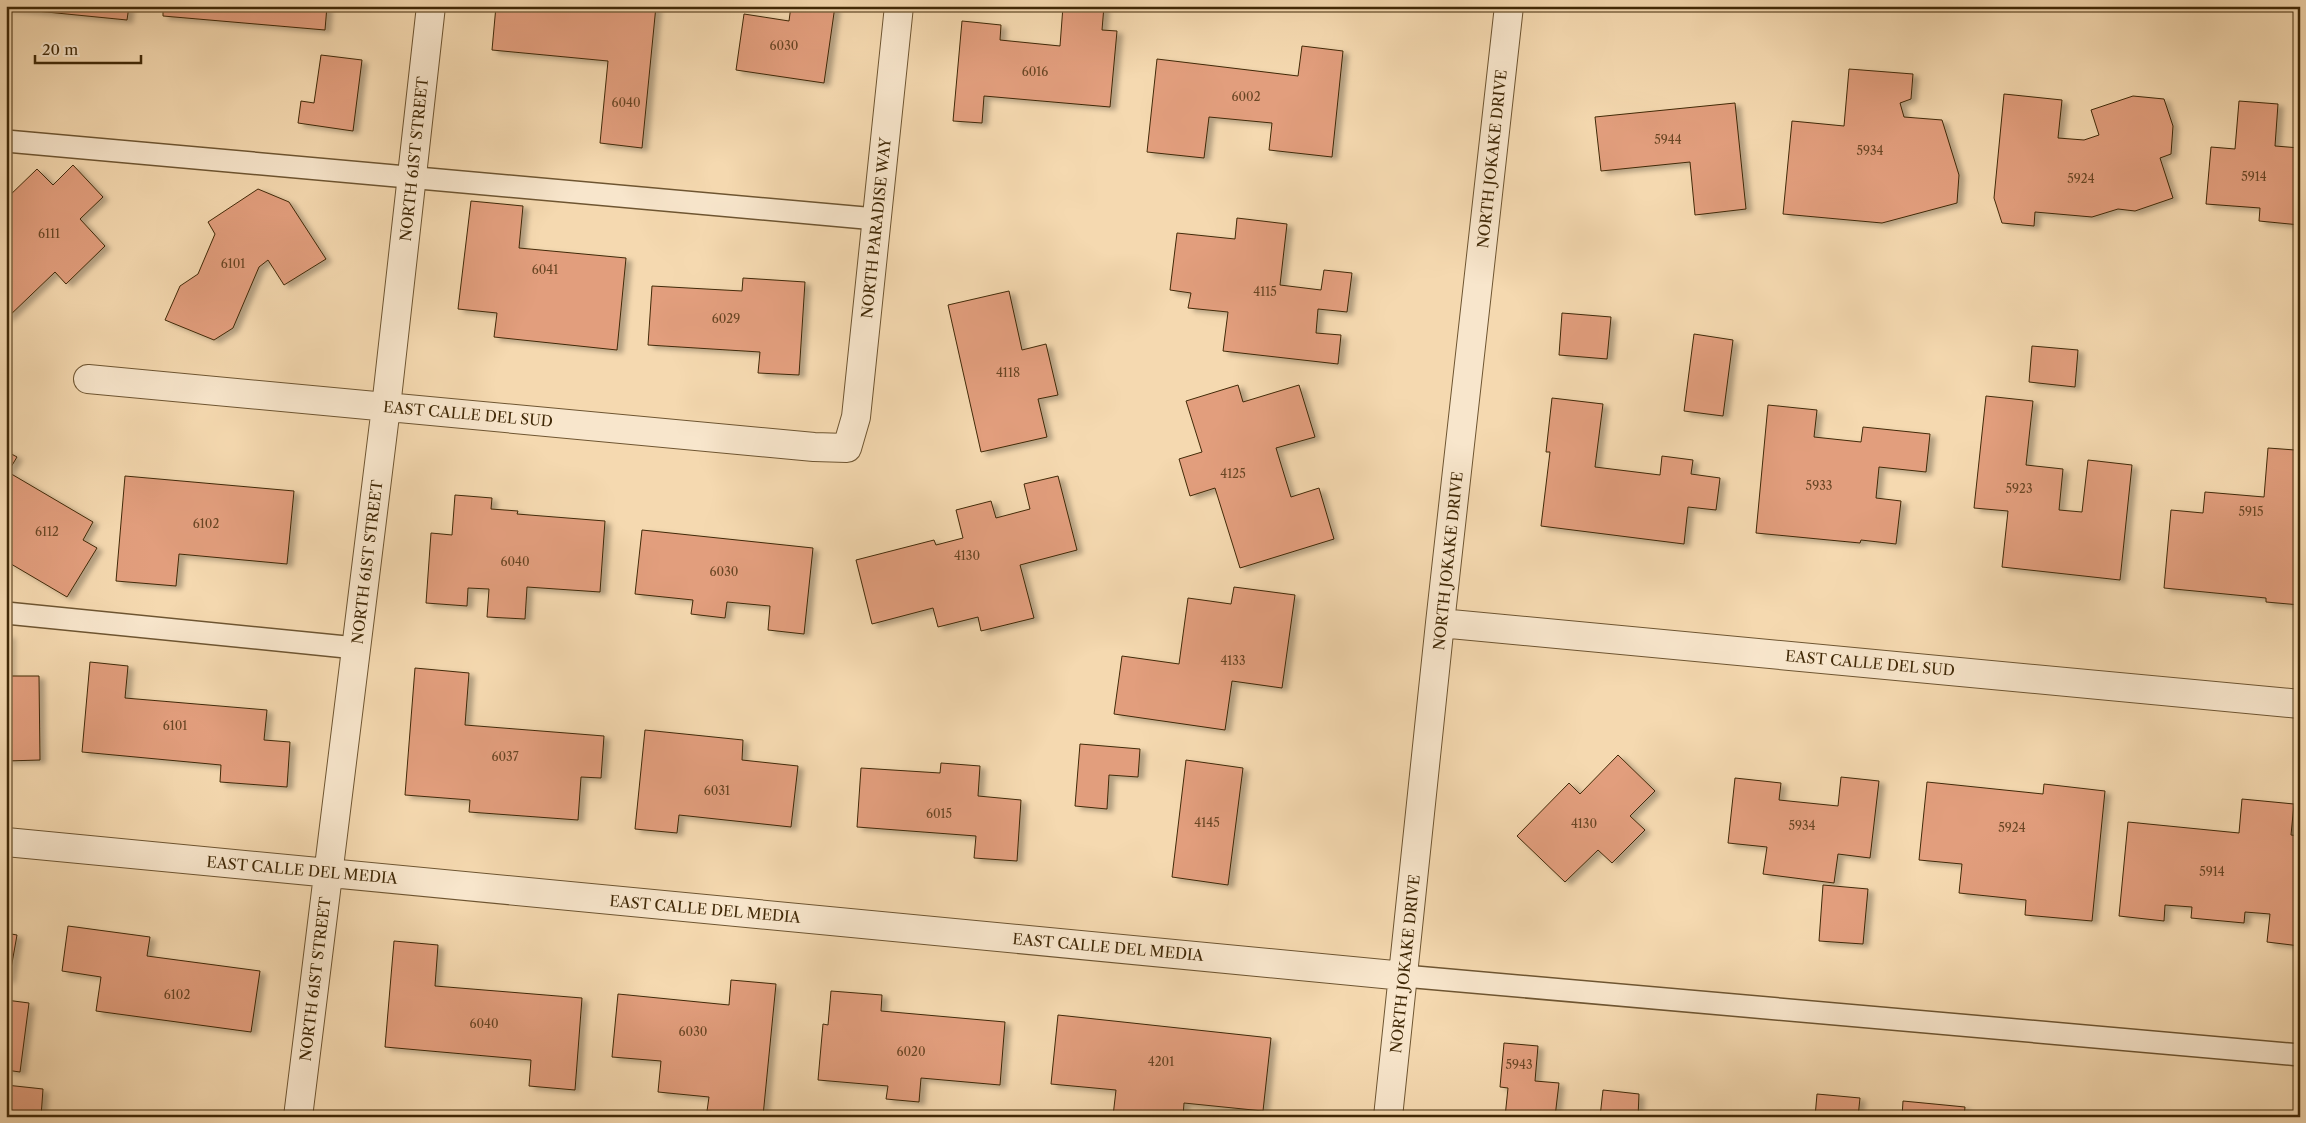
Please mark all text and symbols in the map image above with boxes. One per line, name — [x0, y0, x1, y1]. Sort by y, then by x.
scale bar — [35, 32, 141, 64]
house number: 6030 — [770, 38, 798, 53]
text: 20 m — [42, 40, 78, 59]
house number: 6016 — [1022, 64, 1048, 79]
street label: NORTH JOKAKE DRIVE — [1473, 69, 1511, 249]
street label: NORTH 61ST STREET — [396, 75, 432, 242]
house number: 6002 — [1231, 89, 1261, 104]
house number: 6040 — [611, 95, 641, 110]
house number: 5944 — [1654, 132, 1682, 147]
street label: NORTH PARADISE WAY — [857, 136, 895, 319]
house number: 5934 — [1856, 143, 1884, 158]
house number: 5914 — [2241, 169, 2267, 184]
house number: 5924 — [2067, 171, 2095, 186]
house number: 6111 — [38, 226, 60, 241]
house number: 6101 — [221, 256, 245, 271]
house number: 6041 — [532, 262, 558, 277]
house number: 4115 — [1253, 284, 1277, 299]
house number: 6029 — [712, 311, 740, 326]
house number: 4118 — [996, 365, 1020, 380]
street label: EAST CALLE DEL SUD — [382, 397, 554, 431]
house number: 4125 — [1220, 466, 1246, 481]
street label: NORTH JOKAKE DRIVE — [1429, 471, 1467, 651]
street label: NORTH 61ST STREET — [347, 478, 387, 645]
house number: 5933 — [1806, 478, 1832, 493]
house number: 5923 — [2005, 481, 2033, 496]
house number: 5915 — [2238, 504, 2264, 519]
house number: 6102 — [193, 516, 219, 531]
house number: 6112 — [35, 524, 59, 539]
house number: 4130 — [954, 548, 980, 563]
house number: 6040 — [500, 554, 530, 569]
house number: 6030 — [710, 564, 738, 579]
street label: EAST CALLE DEL SUD — [1784, 646, 1956, 680]
house number: 4133 — [1220, 653, 1246, 668]
house number: 6101 — [163, 718, 187, 733]
house number: 6037 — [491, 749, 519, 764]
house number: 6031 — [704, 783, 730, 798]
house number: 6015 — [926, 806, 952, 821]
house number: 4145 — [1194, 815, 1220, 830]
house number: 4130 — [1571, 816, 1597, 831]
house number: 5934 — [1788, 818, 1816, 833]
house number: 5924 — [1998, 820, 2026, 835]
street label: EAST CALLE DEL MEDIA — [206, 852, 399, 888]
house number: 5914 — [2199, 864, 2225, 879]
street label: NORTH JOKAKE DRIVE — [1386, 874, 1424, 1054]
street label: EAST CALLE DEL MEDIA — [609, 891, 802, 927]
street label: NORTH 61ST STREET — [295, 895, 335, 1062]
street label: EAST CALLE DEL MEDIA — [1012, 929, 1205, 965]
house number: 6102 — [164, 987, 190, 1002]
house number: 6040 — [469, 1016, 499, 1031]
house number: 6030 — [679, 1024, 707, 1039]
house number: 6020 — [896, 1044, 926, 1059]
house number: 4201 — [1148, 1054, 1174, 1069]
house number: 5943 — [1505, 1057, 1533, 1072]

